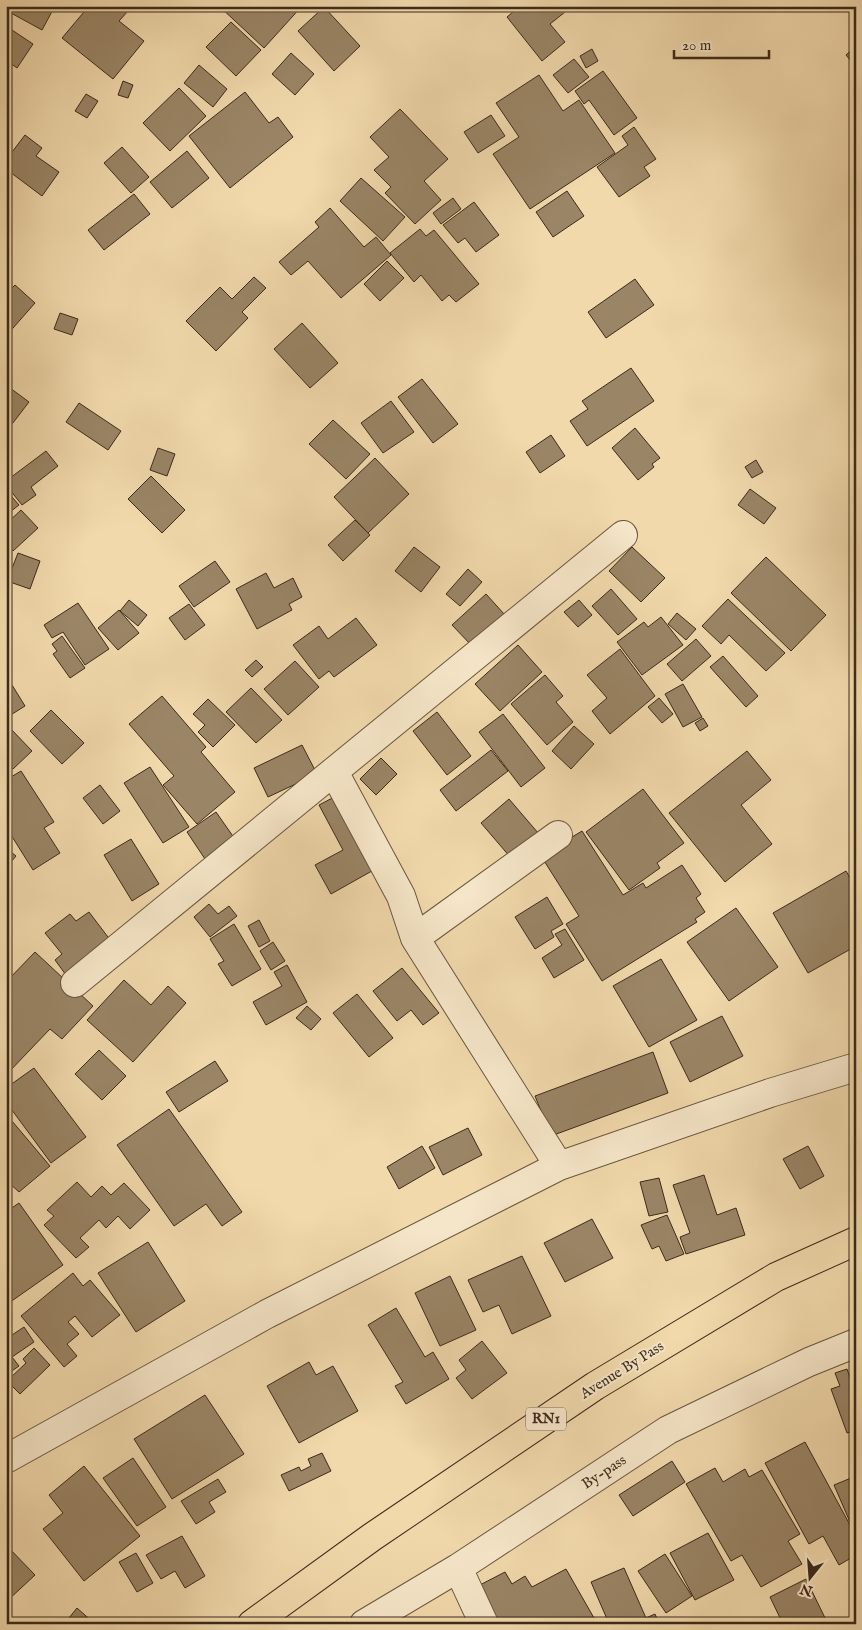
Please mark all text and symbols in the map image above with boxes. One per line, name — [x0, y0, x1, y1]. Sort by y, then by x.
scale bar — [674, 28, 770, 60]
text: 20 m — [682, 36, 712, 55]
street label: Avenue By Pass — [576, 1337, 667, 1404]
road number: RN1 — [526, 1408, 566, 1430]
street label: By-pass — [578, 1451, 630, 1493]
north arrow — [784, 1552, 834, 1602]
text: N — [798, 1579, 816, 1600]

